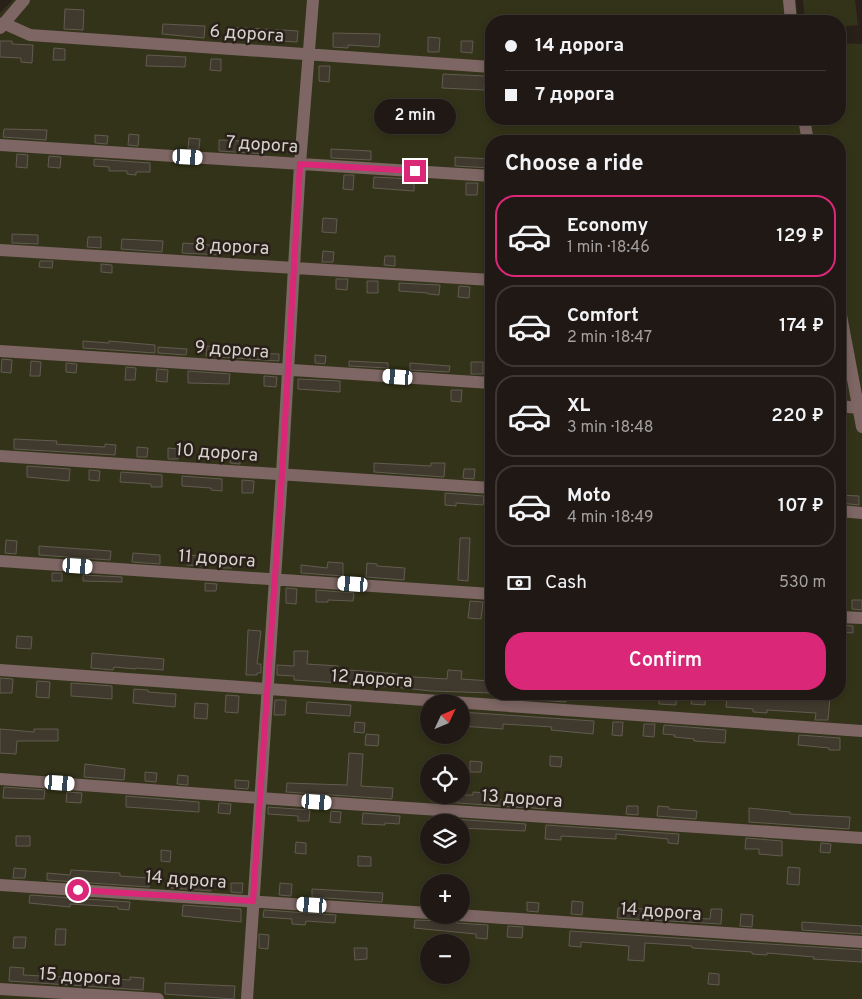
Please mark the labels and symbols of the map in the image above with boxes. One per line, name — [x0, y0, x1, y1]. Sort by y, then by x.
street label: 6 дорога — [209, 20, 285, 49]
callout: 2 min — [374, 99, 456, 134]
street label: 7 дорога — [225, 131, 299, 159]
car — [172, 149, 203, 165]
route end — [404, 160, 426, 182]
street label: 8 дорога — [194, 234, 270, 261]
street label: 9 дорога — [194, 336, 270, 365]
car — [382, 368, 413, 386]
street label: 10 дорога — [175, 439, 259, 468]
street label: 11 дорога — [178, 545, 256, 574]
car — [62, 557, 93, 575]
car — [337, 575, 368, 593]
street label: 12 дорога — [330, 665, 413, 694]
north arrow — [420, 694, 470, 744]
car — [44, 774, 75, 792]
street label: 13 дорога — [480, 785, 563, 814]
car — [301, 793, 332, 811]
street label: 14 дорога — [144, 866, 227, 895]
route start — [67, 879, 89, 901]
car — [296, 896, 327, 914]
street label: 14 дорога — [619, 898, 702, 927]
street label: 15 дорога — [38, 963, 121, 992]

